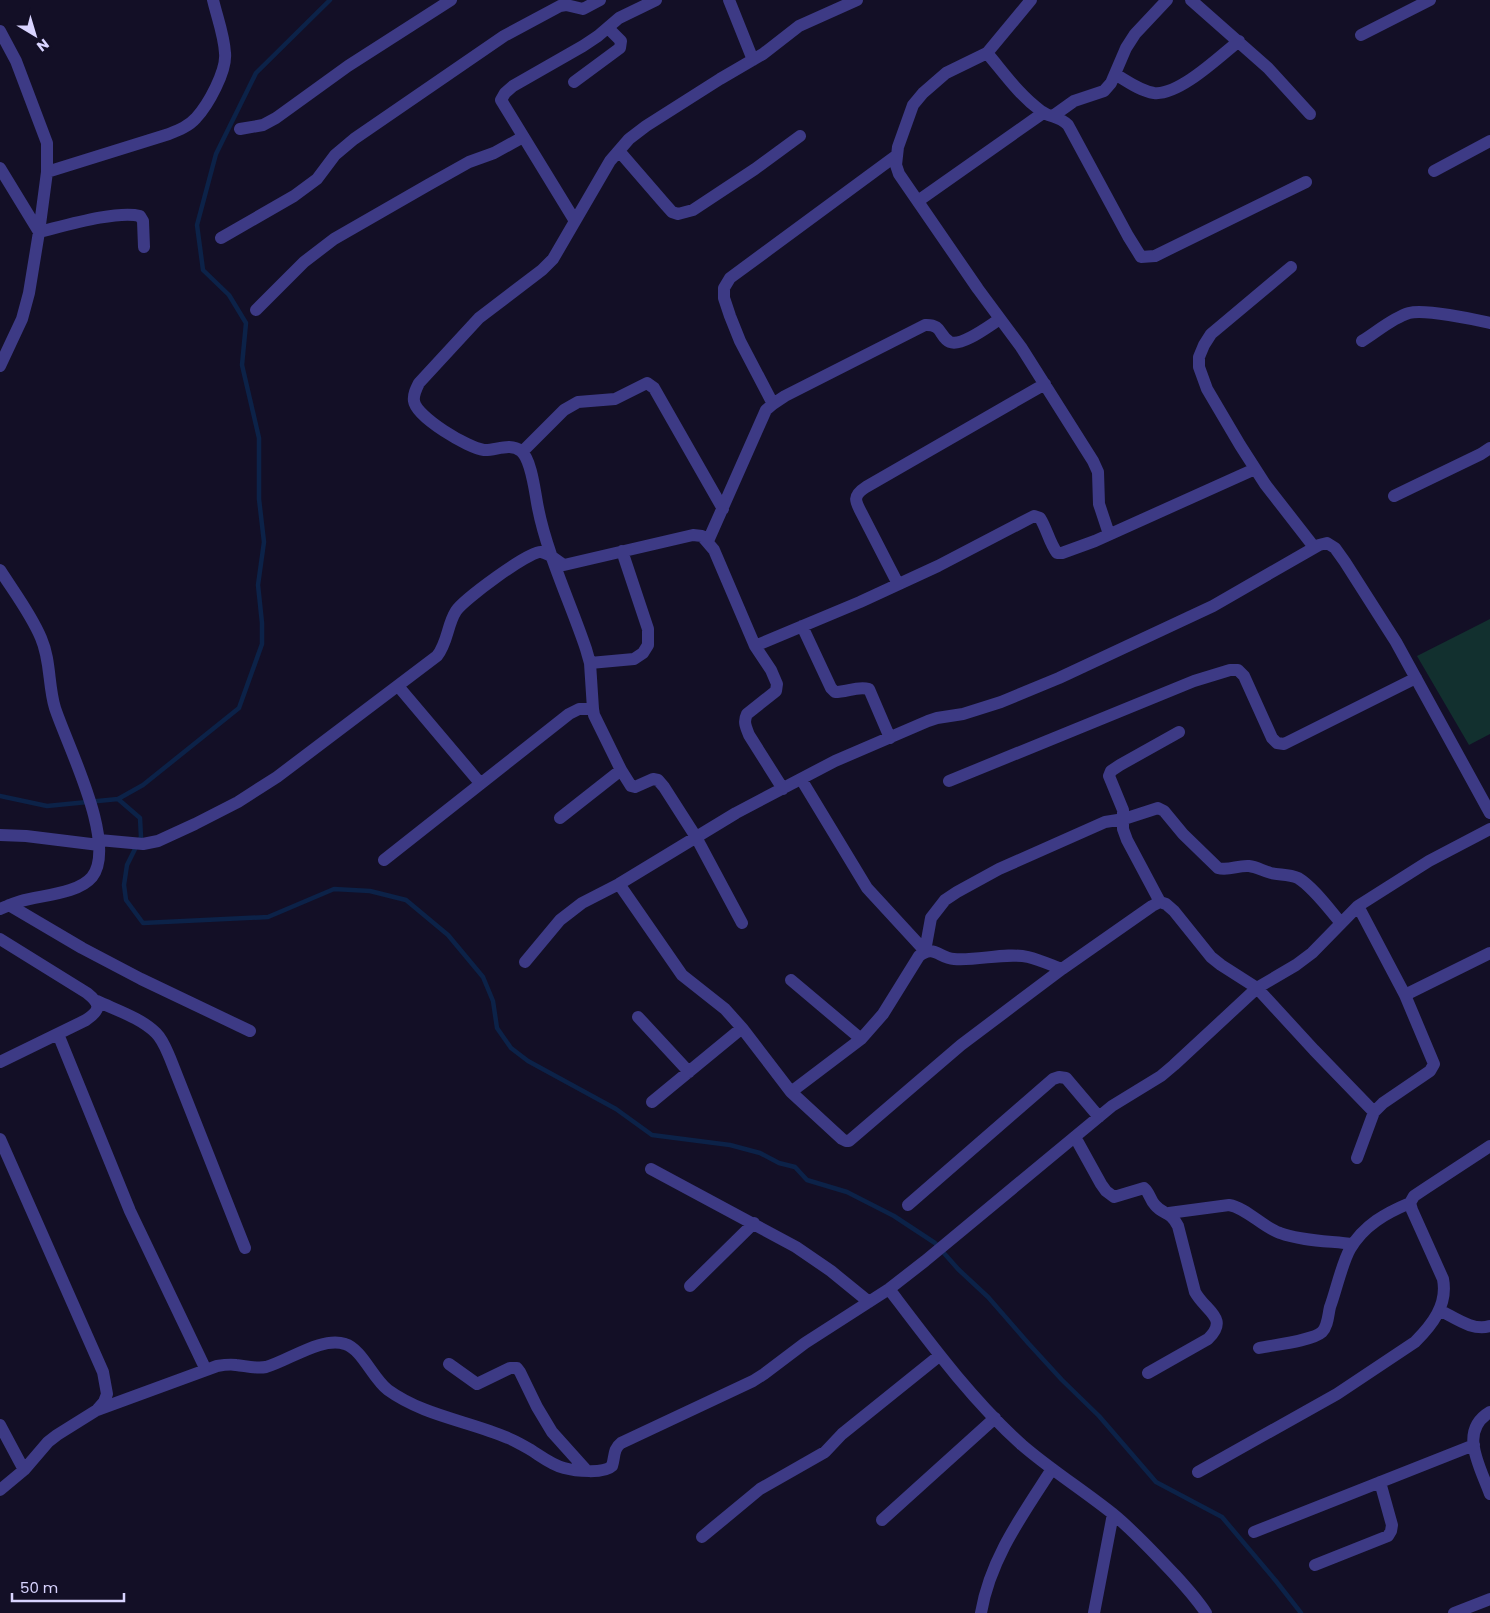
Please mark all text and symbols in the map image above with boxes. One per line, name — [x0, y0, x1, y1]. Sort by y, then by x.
north arrow — [10, 10, 60, 60]
text: N — [33, 34, 53, 56]
scale bar — [12, 1570, 125, 1602]
text: 50 m — [20, 1577, 58, 1598]

